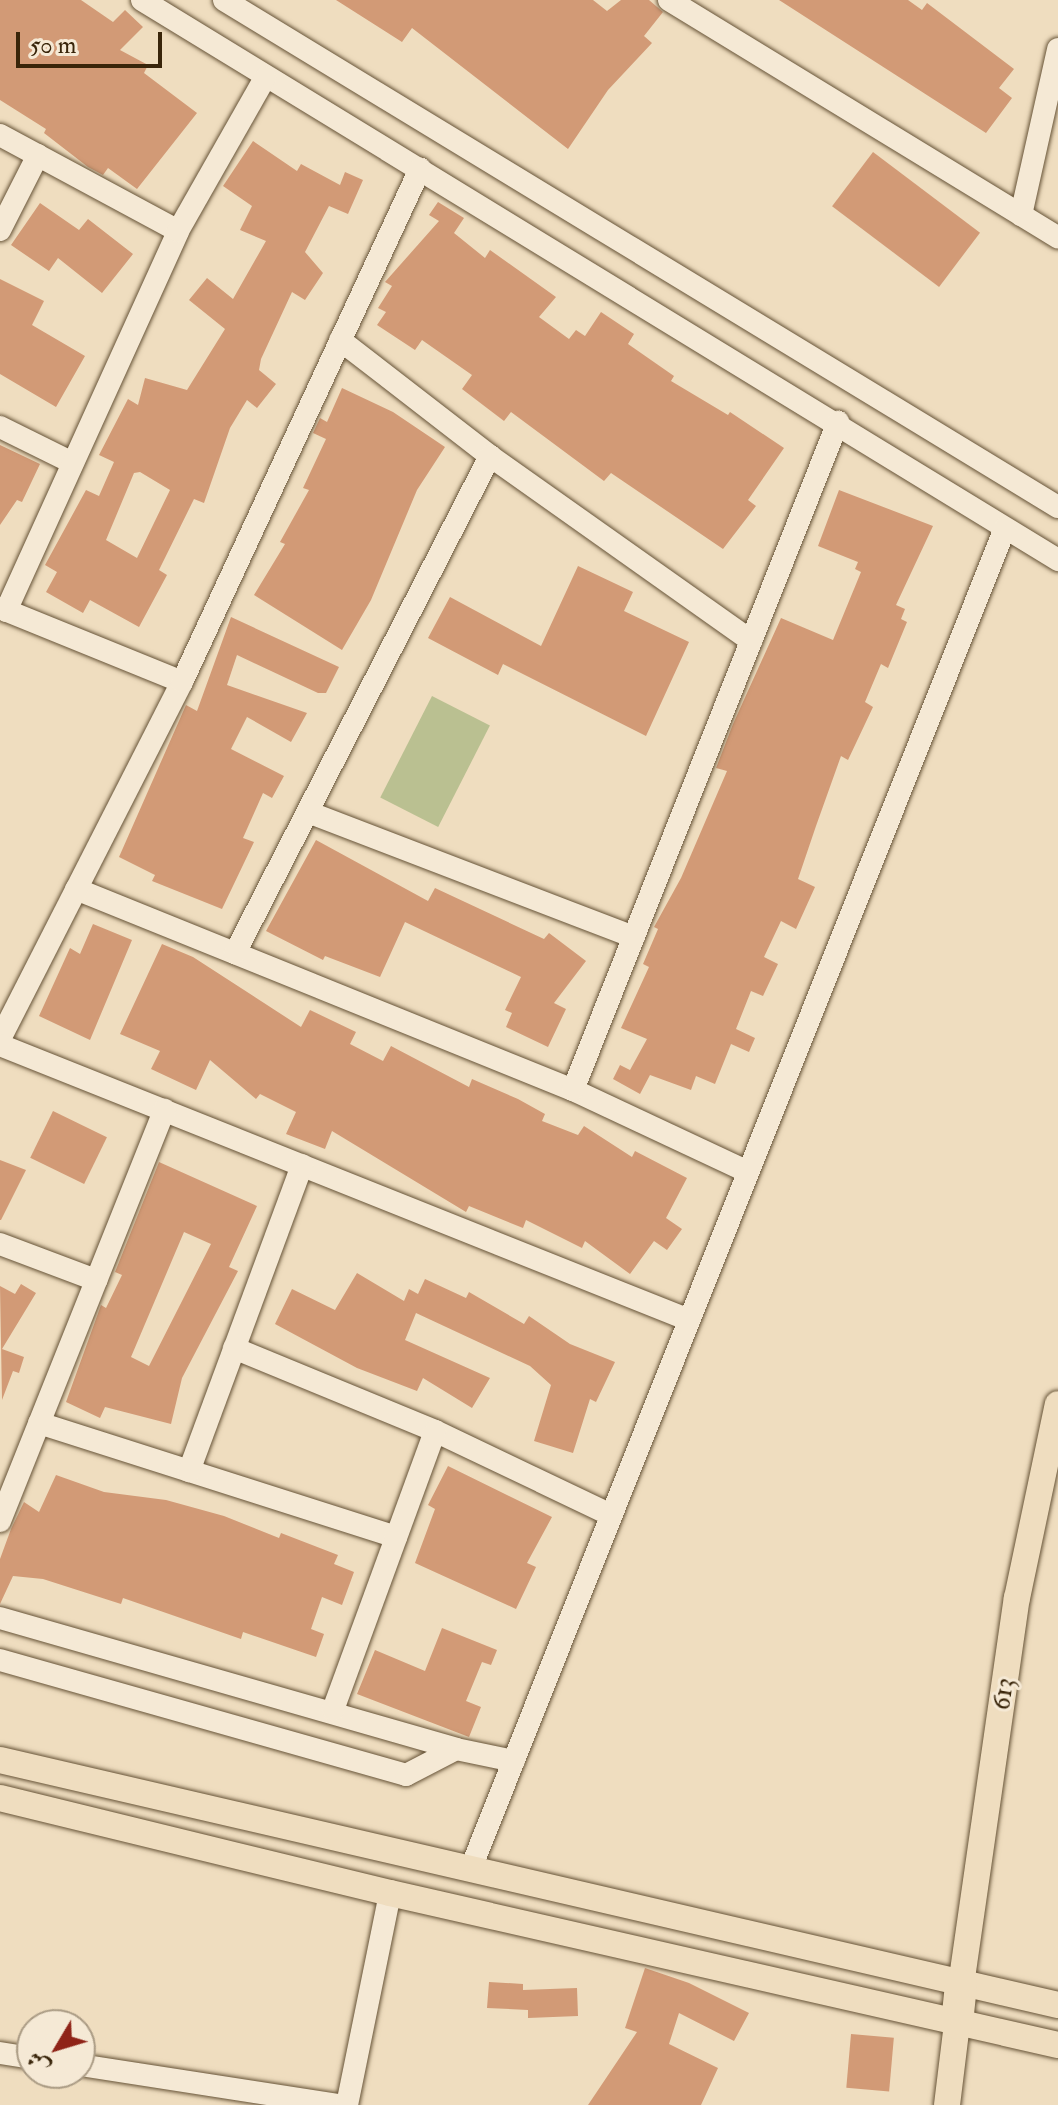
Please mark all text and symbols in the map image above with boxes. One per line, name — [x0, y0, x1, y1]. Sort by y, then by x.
scale bar — [20, 16, 166, 66]
text: 50 m — [30, 30, 76, 61]
street label: 613 — [986, 1676, 1022, 1712]
north arrow — [16, 2009, 96, 2089]
text: ش — [21, 2045, 56, 2080]

